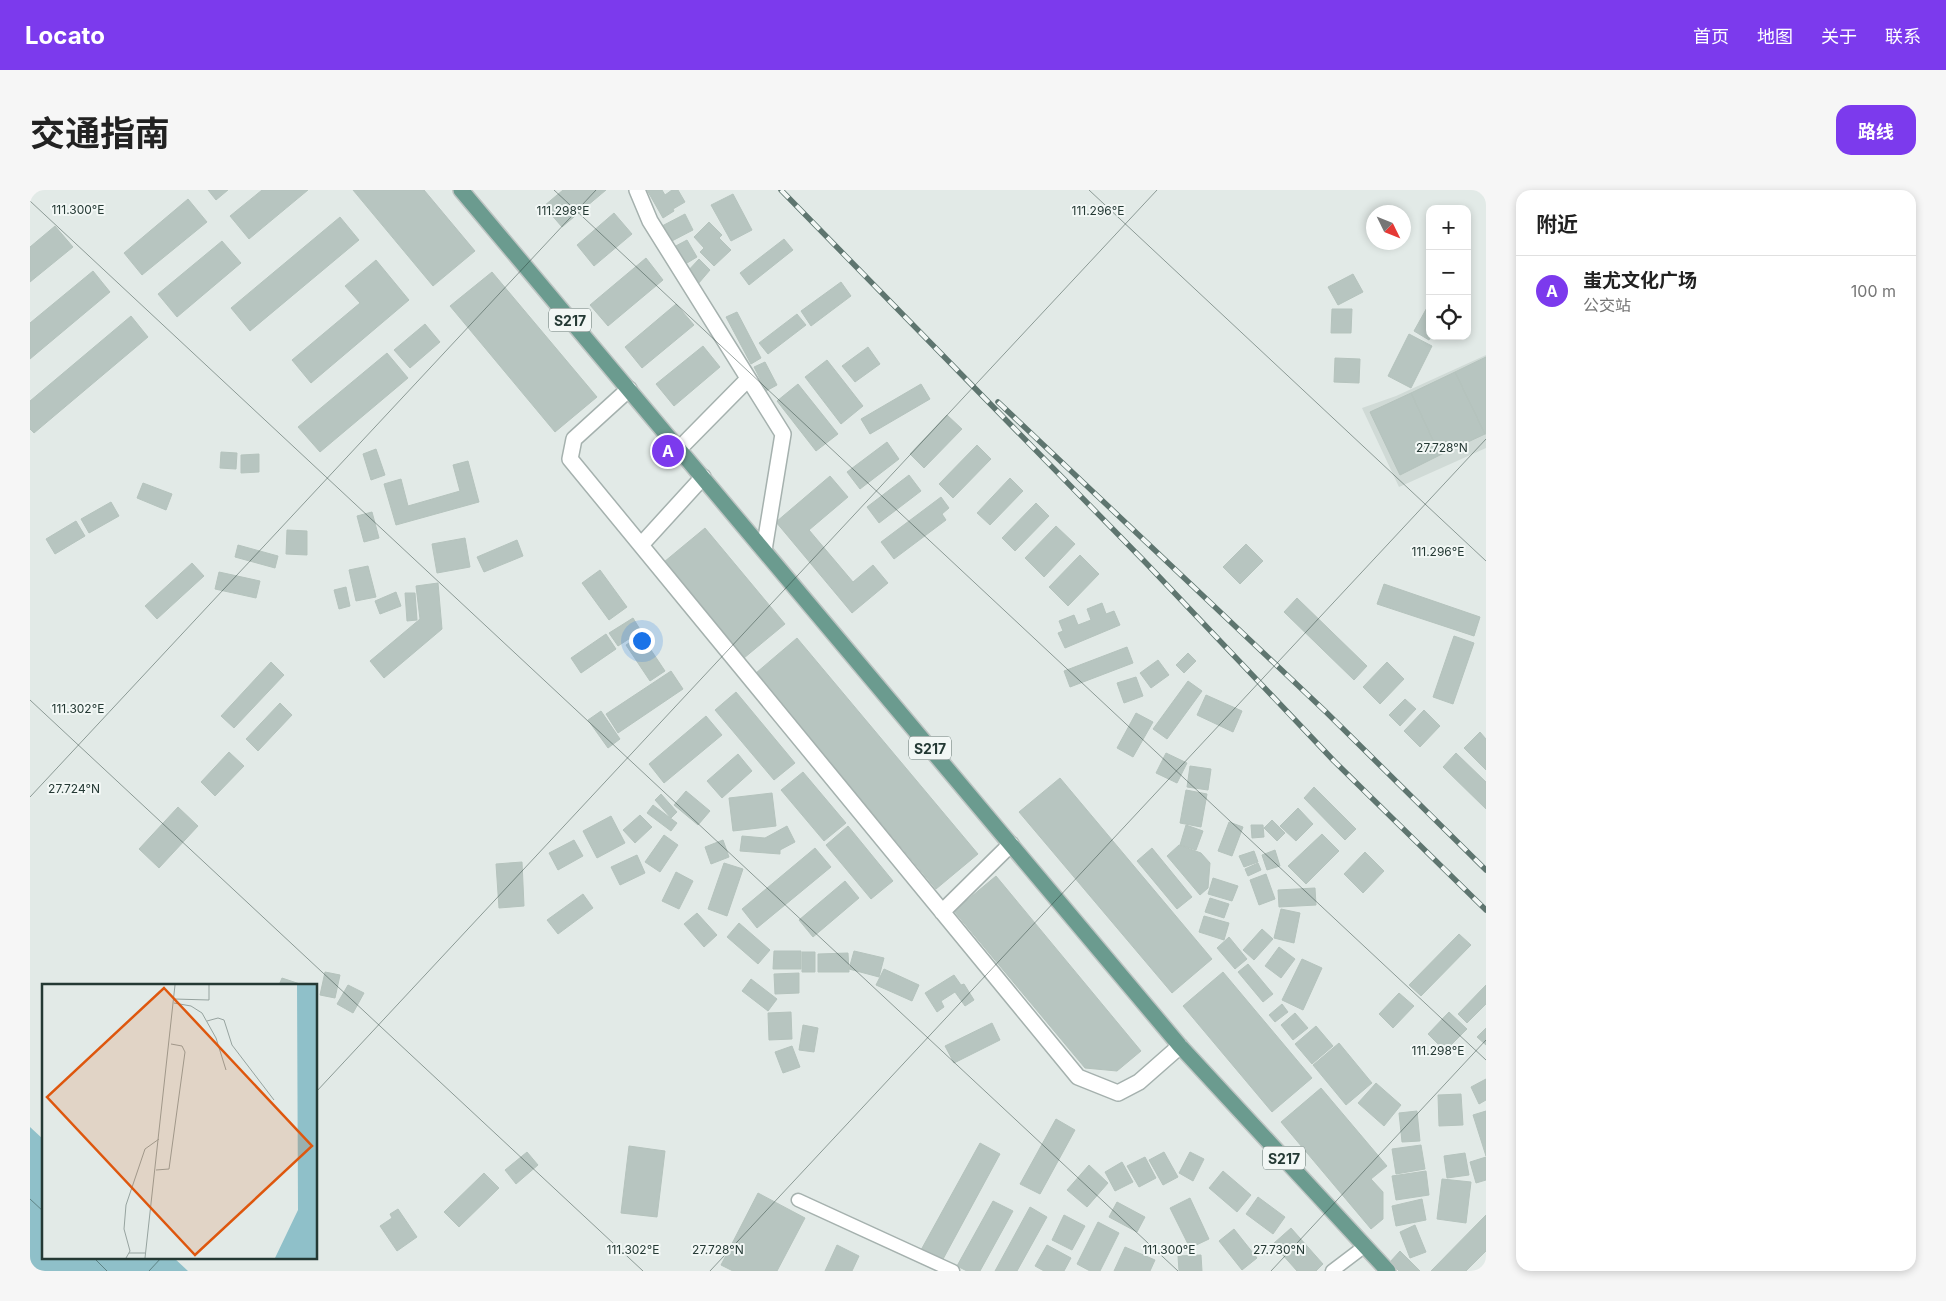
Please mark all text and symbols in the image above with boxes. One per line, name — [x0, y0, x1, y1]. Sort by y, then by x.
text: Locato — [25, 21, 105, 50]
text: 首页 — [1693, 26, 1729, 47]
text: 地图 — [1757, 26, 1793, 47]
text: 关于 — [1821, 26, 1857, 47]
text: 联系 — [1885, 26, 1921, 47]
button: 路线 — [1836, 105, 1916, 155]
text: 交通指南 — [30, 112, 170, 154]
text: 111.300°E — [51, 202, 105, 217]
text: 111.298°E — [537, 203, 589, 218]
text: 111.296°E — [1072, 203, 1124, 218]
north arrow — [1366, 205, 1411, 250]
map controls — [1426, 205, 1471, 340]
button: + — [1426, 205, 1471, 250]
text: 附近 — [1536, 212, 1578, 237]
button: − — [1426, 250, 1471, 295]
text: 蚩尤文化广场 — [1583, 269, 1697, 292]
text: A — [1546, 281, 1558, 301]
text: 100 m — [1851, 281, 1896, 301]
button: locate — [1426, 295, 1471, 340]
text: 公交站 — [1583, 295, 1631, 315]
road number: S217 — [549, 308, 591, 332]
pin: A — [652, 432, 684, 470]
text: 27.728°N — [1416, 440, 1468, 455]
text: 111.296°E — [1412, 544, 1464, 559]
your location — [629, 628, 655, 654]
text: 111.302°E — [52, 701, 104, 716]
road number: S217 — [909, 736, 951, 760]
text: 27.724°N — [48, 781, 100, 796]
inset map — [42, 984, 318, 1258]
text: 111.298°E — [1412, 1043, 1464, 1058]
road number: S217 — [1263, 1146, 1305, 1170]
text: 111.302°E — [607, 1242, 659, 1257]
text: 27.728°N — [692, 1242, 744, 1257]
text: 111.300°E — [1142, 1242, 1196, 1257]
text: 27.730°N — [1253, 1242, 1305, 1257]

